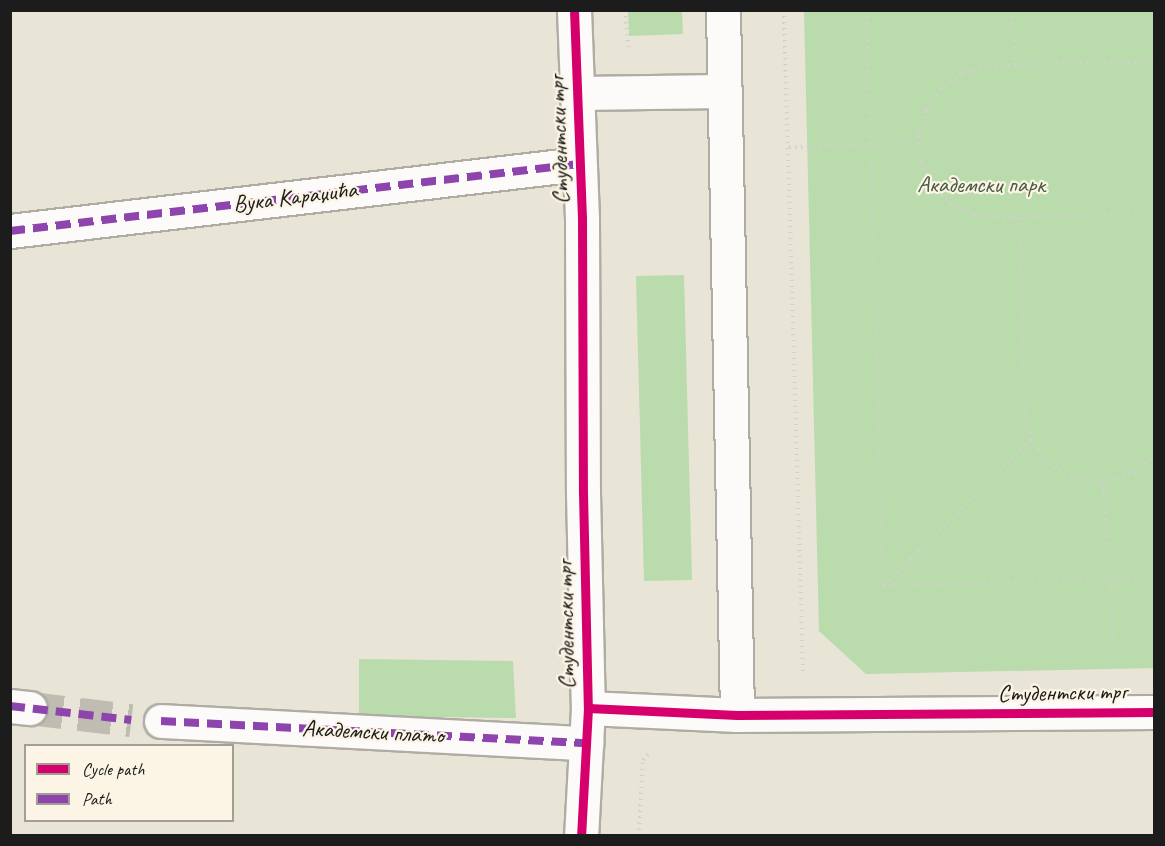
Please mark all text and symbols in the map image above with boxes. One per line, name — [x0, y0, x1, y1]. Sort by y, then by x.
street label: Студентски трг — [542, 75, 576, 205]
park label: Академски парк — [917, 171, 1045, 199]
street label: Вука Караџића — [232, 175, 358, 219]
street label: Студентски трг — [550, 560, 582, 690]
street label: Студентски трг — [997, 677, 1127, 709]
street label: Академски плато — [303, 714, 443, 750]
legend — [24, 744, 234, 822]
text: Cycle path — [82, 758, 144, 780]
text: Path — [82, 788, 112, 810]

